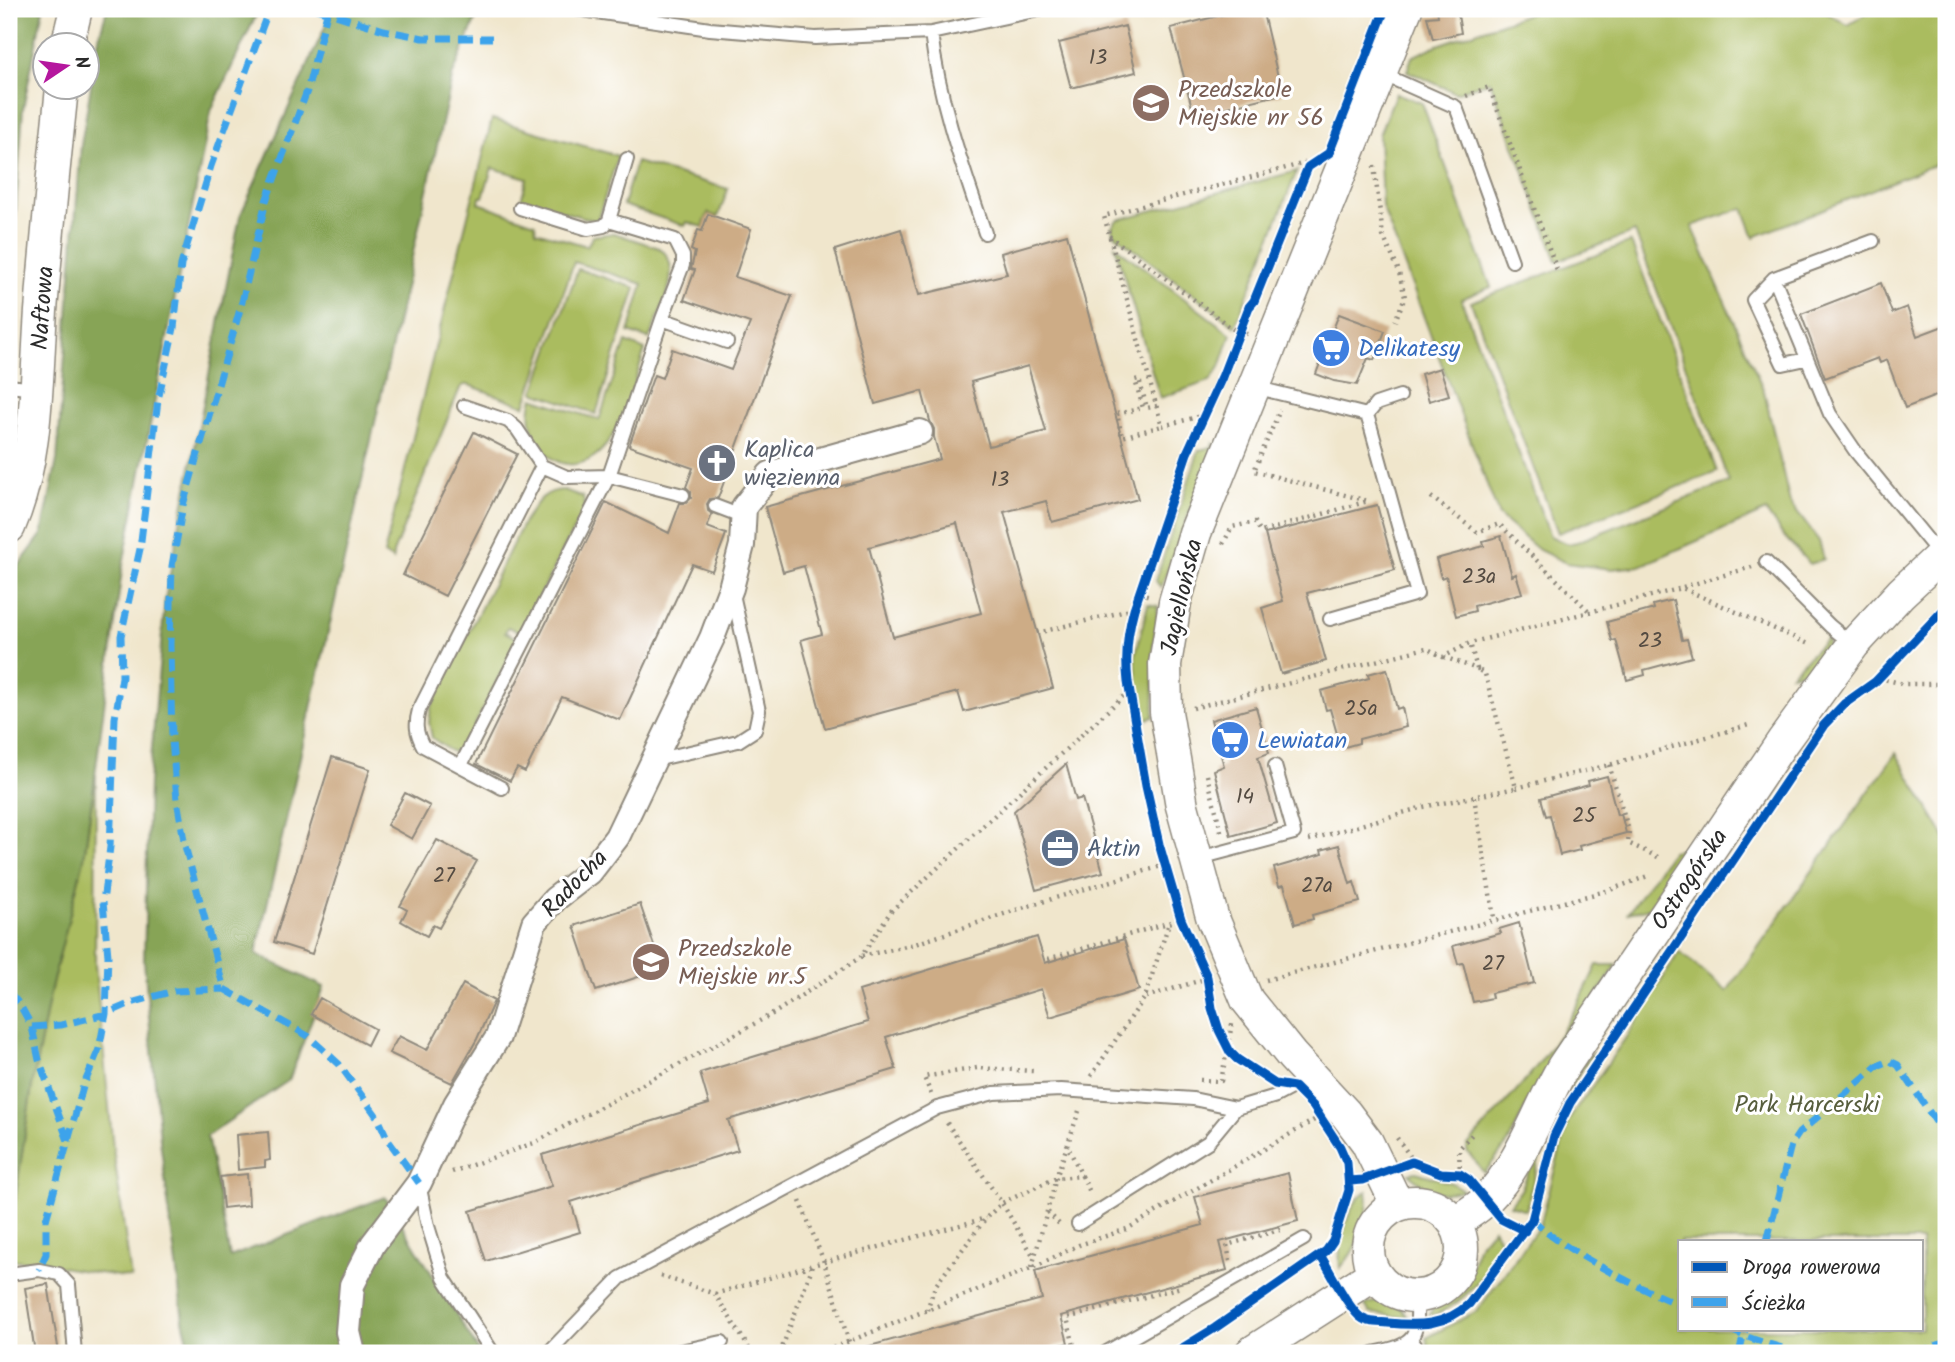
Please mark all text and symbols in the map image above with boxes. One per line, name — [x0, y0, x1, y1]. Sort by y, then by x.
north arrow — [32, 32, 102, 102]
house number: 13 — [1089, 42, 1107, 75]
text: N — [65, 53, 97, 72]
place label: Przedszkole Miejskie nr 56 — [1178, 71, 1324, 138]
school or university icon: Przedszkole Miejskie nr 56 — [1130, 82, 1172, 124]
street label: Naftowa — [21, 265, 66, 351]
supermarket icon: Delikatesy — [1310, 327, 1352, 369]
place label: Delikatesy — [1358, 330, 1461, 369]
place label: Kaplica więzienna — [744, 431, 840, 498]
church icon: Kaplica więzienna — [696, 442, 738, 484]
house number: 13 — [991, 464, 1009, 497]
street label: Jagiellońska — [1150, 535, 1215, 659]
house number: 23a — [1462, 561, 1496, 594]
house number: 23 — [1638, 625, 1662, 658]
house number: 25a — [1344, 693, 1378, 726]
supermarket icon: Lewiatan — [1209, 719, 1251, 761]
place label: Lewiatan — [1257, 722, 1347, 761]
house number: 14 — [1236, 781, 1254, 814]
house number: 25 — [1572, 800, 1597, 833]
street label: Ostrogórska — [1642, 821, 1739, 939]
office icon: Aktin — [1039, 827, 1081, 869]
place label: Aktin — [1087, 830, 1141, 869]
street label: Radocha — [532, 841, 618, 927]
house number: 27 — [433, 860, 456, 893]
house number: 27a — [1301, 870, 1333, 903]
place label: Przedszkole Miejskie nr.5 — [678, 930, 809, 997]
school or university icon: Przedszkole Miejskie nr.5 — [630, 941, 672, 983]
house number: 27 — [1482, 948, 1505, 981]
park label: Park Harcerski — [1734, 1086, 1881, 1125]
legend — [1678, 1240, 1924, 1330]
text: Droga rowerowa — [1742, 1252, 1881, 1285]
text: Ścieżka — [1742, 1288, 1806, 1321]

